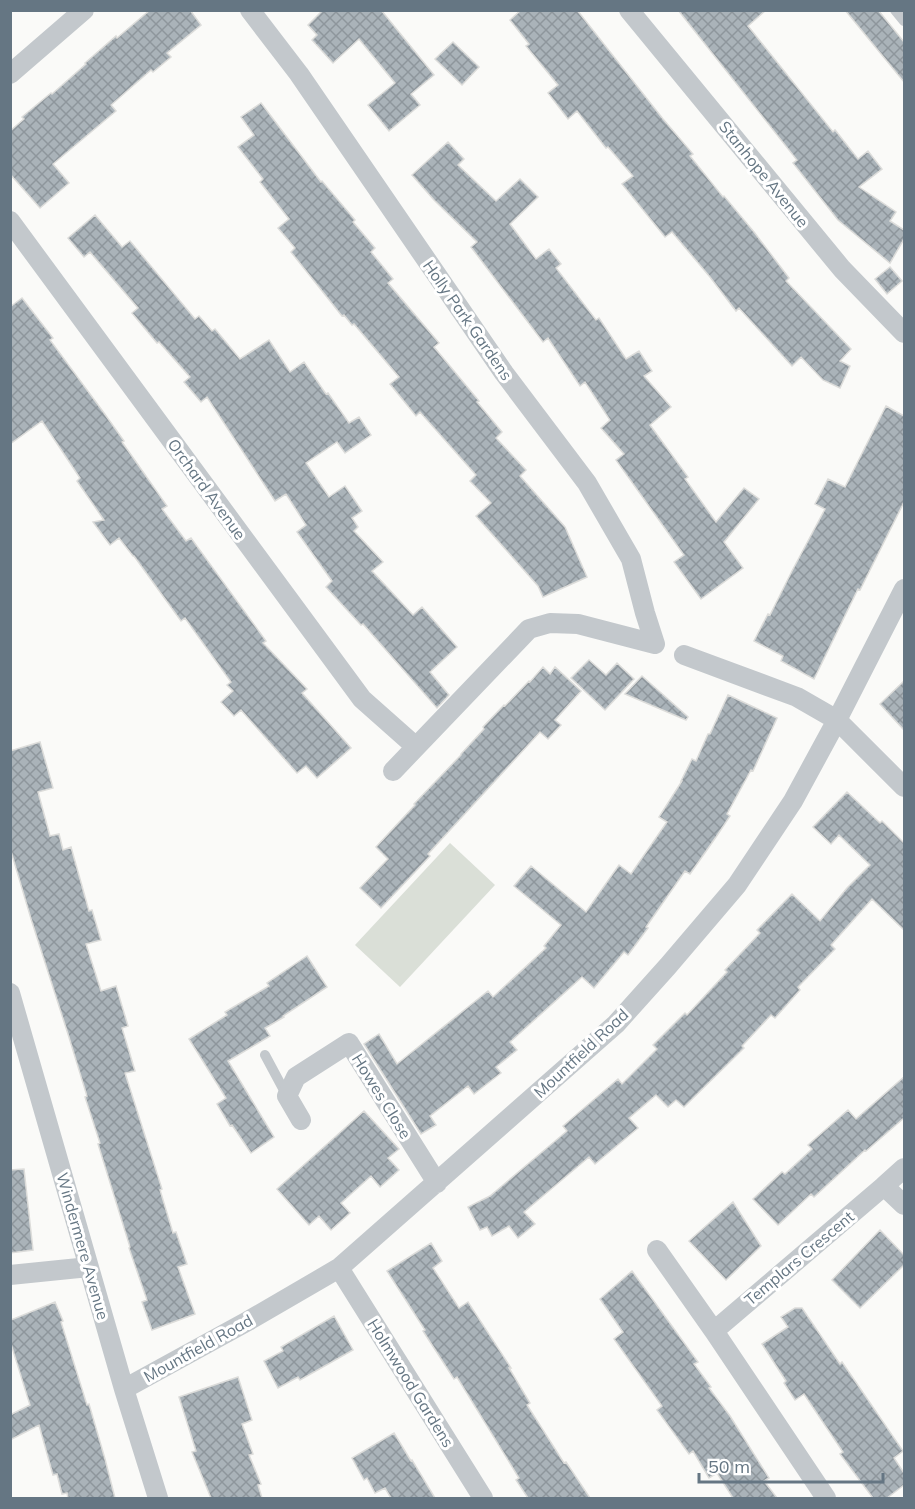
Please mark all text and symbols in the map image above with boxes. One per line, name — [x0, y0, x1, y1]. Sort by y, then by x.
street label: Stanhope Avenue — [715, 117, 813, 231]
street label: Holly Park Gardens — [419, 256, 517, 384]
street label: Orchard Avenue — [164, 435, 250, 543]
street label: Mountfield Road — [530, 1004, 632, 1102]
street label: Howes Close — [348, 1050, 416, 1142]
street label: Windermere Avenue — [52, 1170, 114, 1322]
street label: Templars Crescent — [740, 1206, 858, 1310]
street label: Mountfield Road — [140, 1310, 256, 1386]
street label: Holmwood Gardens — [363, 1315, 459, 1451]
scale bar — [699, 1446, 884, 1484]
text: 50 m — [708, 1455, 750, 1478]

